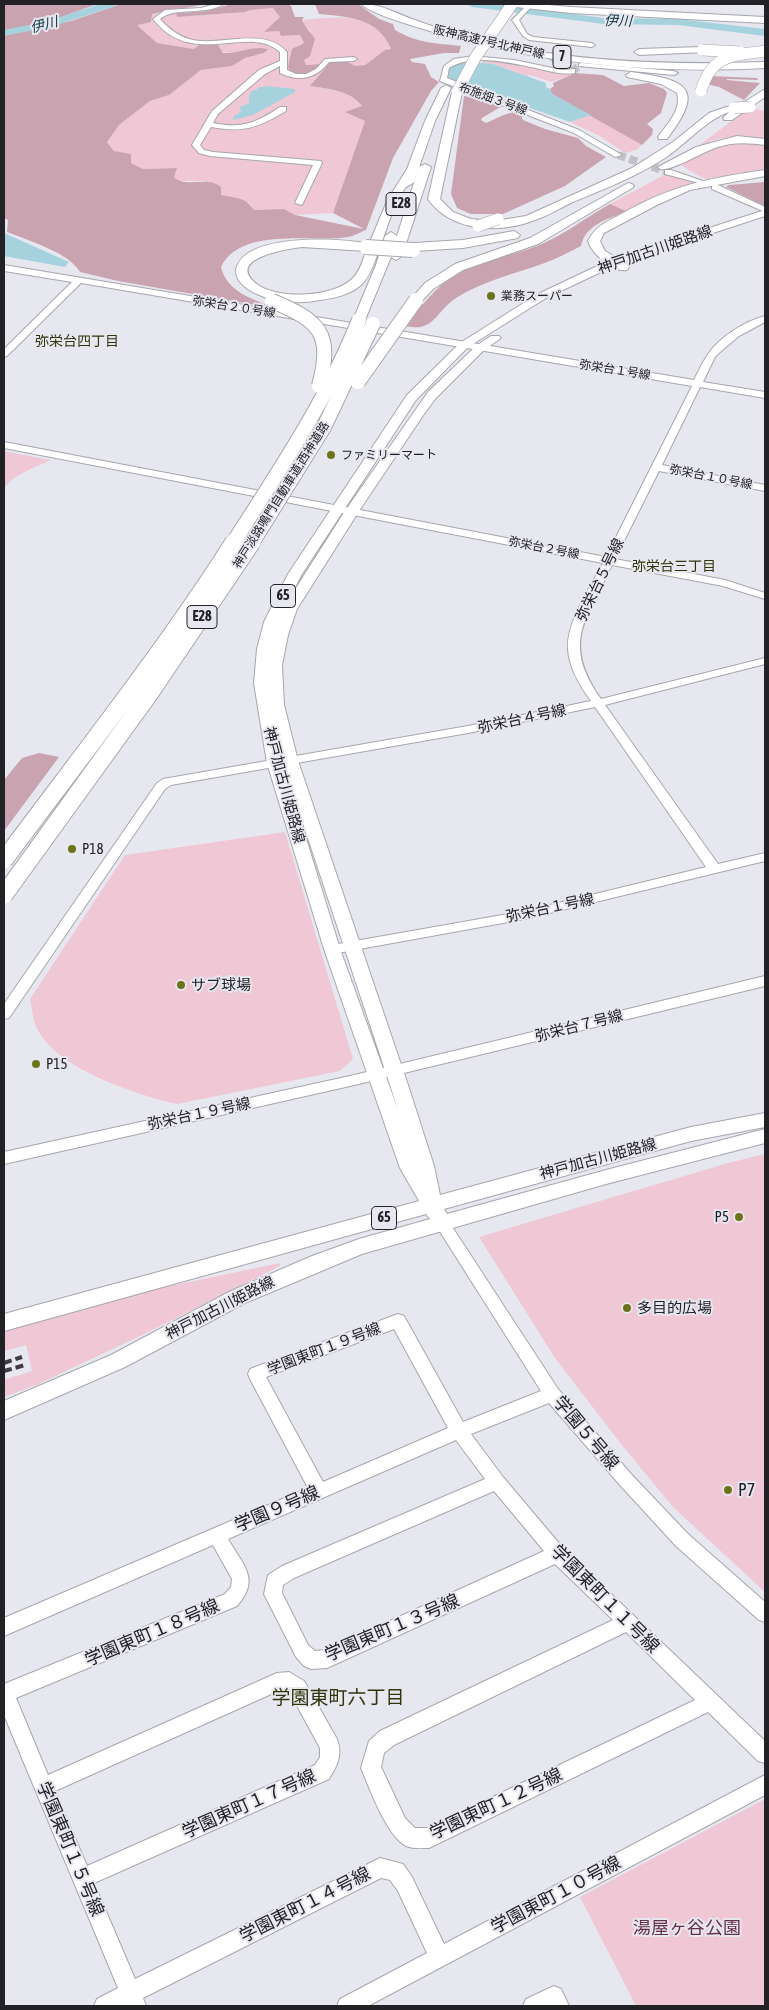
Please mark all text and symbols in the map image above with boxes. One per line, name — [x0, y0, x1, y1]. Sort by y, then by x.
water label: 伊川 — [604, 12, 632, 30]
water label: 伊川 — [28, 13, 60, 37]
street label: 阪神高速7号北神戸線 — [432, 22, 546, 62]
road number: 7 — [553, 46, 571, 68]
street label: 布施畑３号線 — [457, 80, 529, 118]
road number: E28 — [386, 192, 416, 215]
street label: 神戸加古川姫路線 — [595, 222, 715, 278]
place label: 業務スーパー — [501, 289, 573, 303]
marker: 業務スーパー — [485, 290, 497, 302]
street label: 弥栄台２０号線 — [191, 293, 277, 321]
district label: 弥栄台四丁目 — [35, 334, 119, 350]
street label: 弥栄台１号線 — [578, 357, 652, 383]
street label: 神戸淡路鳴門自動車道;西神道路 — [230, 419, 332, 571]
place label: ファミリーマート — [341, 448, 437, 462]
marker: ファミリーマート — [325, 449, 337, 461]
street label: 弥栄台１０号線 — [668, 462, 754, 492]
street label: 弥栄台２号線 — [507, 534, 581, 562]
street label: 弥栄台５号線 — [572, 536, 628, 624]
district label: 弥栄台三丁目 — [632, 559, 716, 575]
road number: 65 — [270, 584, 296, 608]
road number: E28 — [187, 606, 217, 628]
street label: 弥栄台４号線 — [476, 701, 568, 737]
street label: 神戸加古川姫路線 — [260, 725, 308, 845]
place label: P18 — [82, 840, 103, 858]
marker: P18 — [66, 843, 78, 855]
street label: 弥栄台１号線 — [504, 890, 596, 926]
place label: サブ球場 — [191, 976, 251, 994]
marker: サブ球場 — [175, 979, 187, 991]
street label: 弥栄台７号線 — [533, 1006, 625, 1046]
place label: P15 — [46, 1055, 67, 1073]
marker: P15 — [30, 1058, 42, 1070]
street label: 弥栄台１９号線 — [146, 1094, 252, 1134]
street label: 神戸加古川姫路線 — [538, 1135, 658, 1183]
road number: 65 — [372, 1206, 396, 1230]
place label: P5 — [715, 1208, 729, 1226]
marker: P5 — [733, 1211, 745, 1223]
street label: 神戸加古川姫路線 — [162, 1273, 278, 1343]
place label: 多目的広場 — [637, 1299, 712, 1317]
marker: 多目的広場 — [621, 1302, 633, 1314]
street label: 学園東町１９号線 — [265, 1319, 383, 1379]
street label: 学園５号線 — [549, 1392, 623, 1474]
place label: P7 — [738, 1479, 755, 1501]
street label: 学園９号線 — [231, 1481, 323, 1537]
marker: P7 — [722, 1484, 734, 1496]
street label: 学園東町１１号線 — [546, 1540, 664, 1658]
street label: 学園東町１３号線 — [322, 1590, 462, 1666]
street label: 学園東町１８号線 — [82, 1595, 222, 1671]
district label: 学園東町六丁目 — [272, 1687, 404, 1709]
street label: 学園東町１２号線 — [426, 1764, 566, 1844]
street label: 学園東町１７号線 — [179, 1765, 319, 1843]
street label: 学園東町１５号線 — [32, 1779, 108, 1919]
street label: 学園東町１０号線 — [487, 1852, 625, 1938]
street label: 学園東町１４号線 — [236, 1863, 374, 1947]
park label: 湯屋ヶ谷公園 — [633, 1917, 741, 1939]

